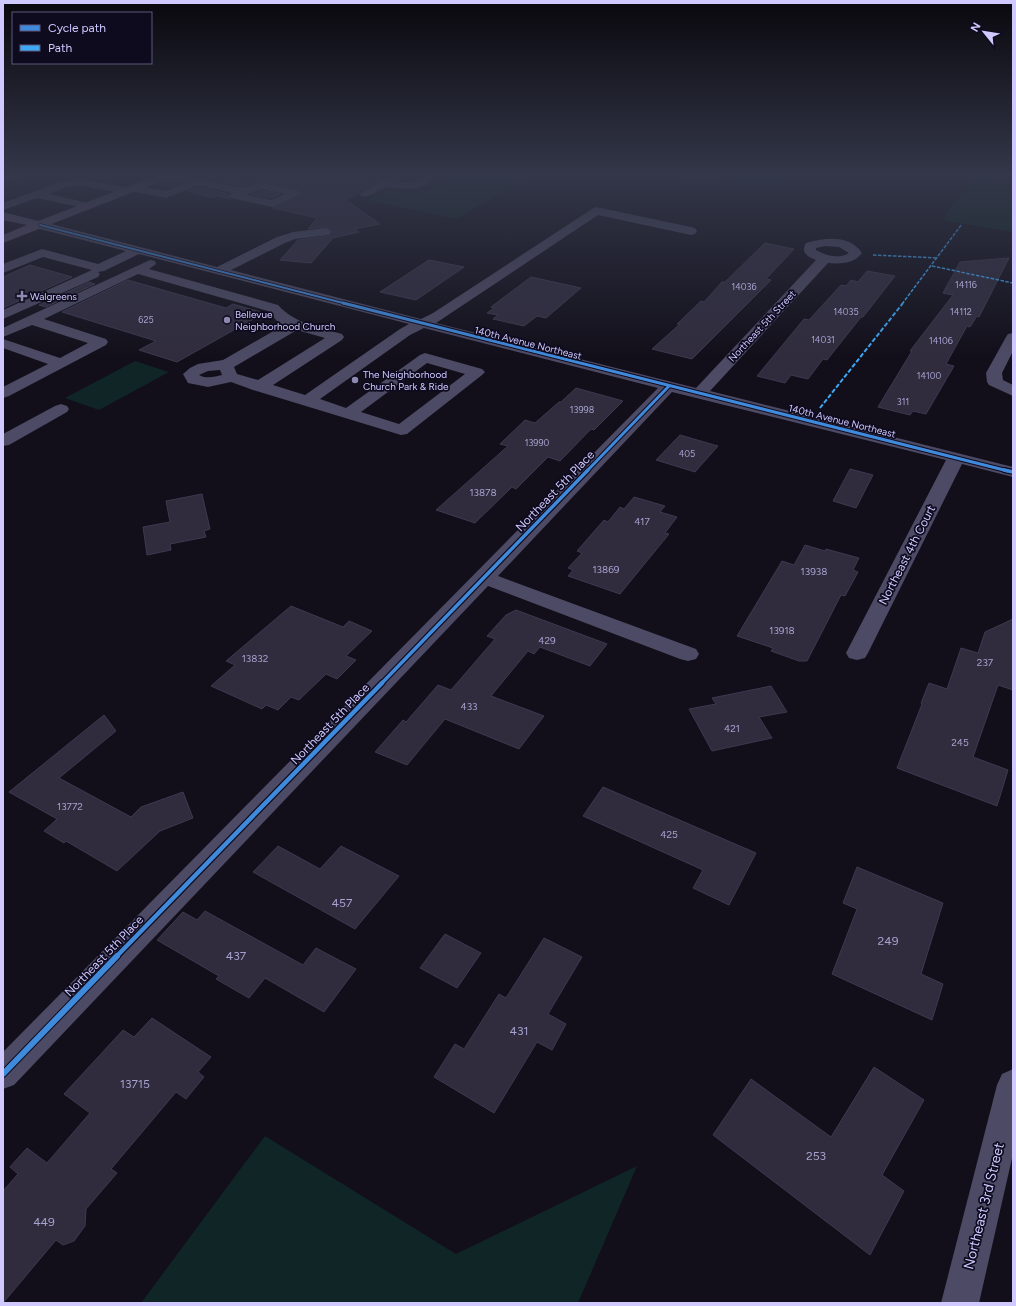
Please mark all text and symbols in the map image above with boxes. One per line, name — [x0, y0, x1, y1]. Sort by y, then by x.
legend — [12, 12, 152, 64]
north arrow — [964, 12, 1004, 52]
text: N — [968, 20, 984, 34]
text: Cycle path — [48, 21, 106, 35]
text: Path — [48, 41, 72, 55]
house number: 14116 — [955, 279, 977, 290]
house number: 14036 — [731, 281, 757, 292]
street label: Northeast 5th Street — [725, 287, 799, 365]
place label: Walgreens — [30, 290, 77, 303]
marker: Walgreens — [17, 291, 27, 301]
house number: 14035 — [833, 306, 859, 317]
house number: 14112 — [950, 306, 972, 317]
place label: Bellevue Neighborhood Church — [235, 308, 336, 333]
house number: 625 — [138, 314, 154, 325]
marker: Bellevue Neighborhood Church — [222, 315, 232, 325]
street label: 140th Avenue Northeast — [473, 323, 583, 363]
house number: 14031 — [811, 334, 835, 345]
house number: 14106 — [929, 335, 953, 346]
place label: The Neighborhood Church Park & Ride — [363, 368, 449, 393]
house number: 14100 — [917, 370, 942, 381]
marker: The Neighborhood Church Park & Ride — [350, 375, 360, 385]
house number: 311 — [897, 396, 909, 407]
street label: 140th Avenue Northeast — [787, 401, 897, 441]
house number: 13998 — [570, 404, 595, 415]
house number: 13990 — [525, 437, 550, 448]
street label: Northeast 5th Place — [513, 447, 598, 534]
house number: 405 — [679, 448, 695, 459]
house number: 13878 — [469, 486, 497, 499]
street label: Northeast 4th Court — [876, 502, 938, 607]
house number: 417 — [634, 515, 650, 528]
house number: 13869 — [592, 563, 620, 576]
house number: 13938 — [801, 565, 827, 578]
house number: 13918 — [769, 624, 795, 637]
house number: 429 — [538, 634, 556, 647]
house number: 13832 — [242, 652, 268, 665]
house number: 237 — [977, 656, 994, 669]
street label: Northeast 5th Place — [288, 680, 373, 767]
house number: 433 — [460, 700, 478, 713]
house number: 421 — [724, 722, 740, 735]
house number: 245 — [951, 736, 969, 749]
house number: 13772 — [57, 800, 83, 813]
house number: 425 — [660, 828, 678, 841]
house number: 457 — [332, 896, 353, 910]
street label: Northeast 5th Place — [62, 912, 147, 999]
house number: 249 — [878, 934, 899, 948]
house number: 437 — [226, 949, 247, 963]
house number: 431 — [510, 1024, 528, 1038]
house number: 13715 — [120, 1077, 150, 1091]
street label: Northeast 3rd Street — [960, 1141, 1008, 1271]
house number: 253 — [806, 1149, 826, 1163]
house number: 449 — [33, 1215, 55, 1229]

